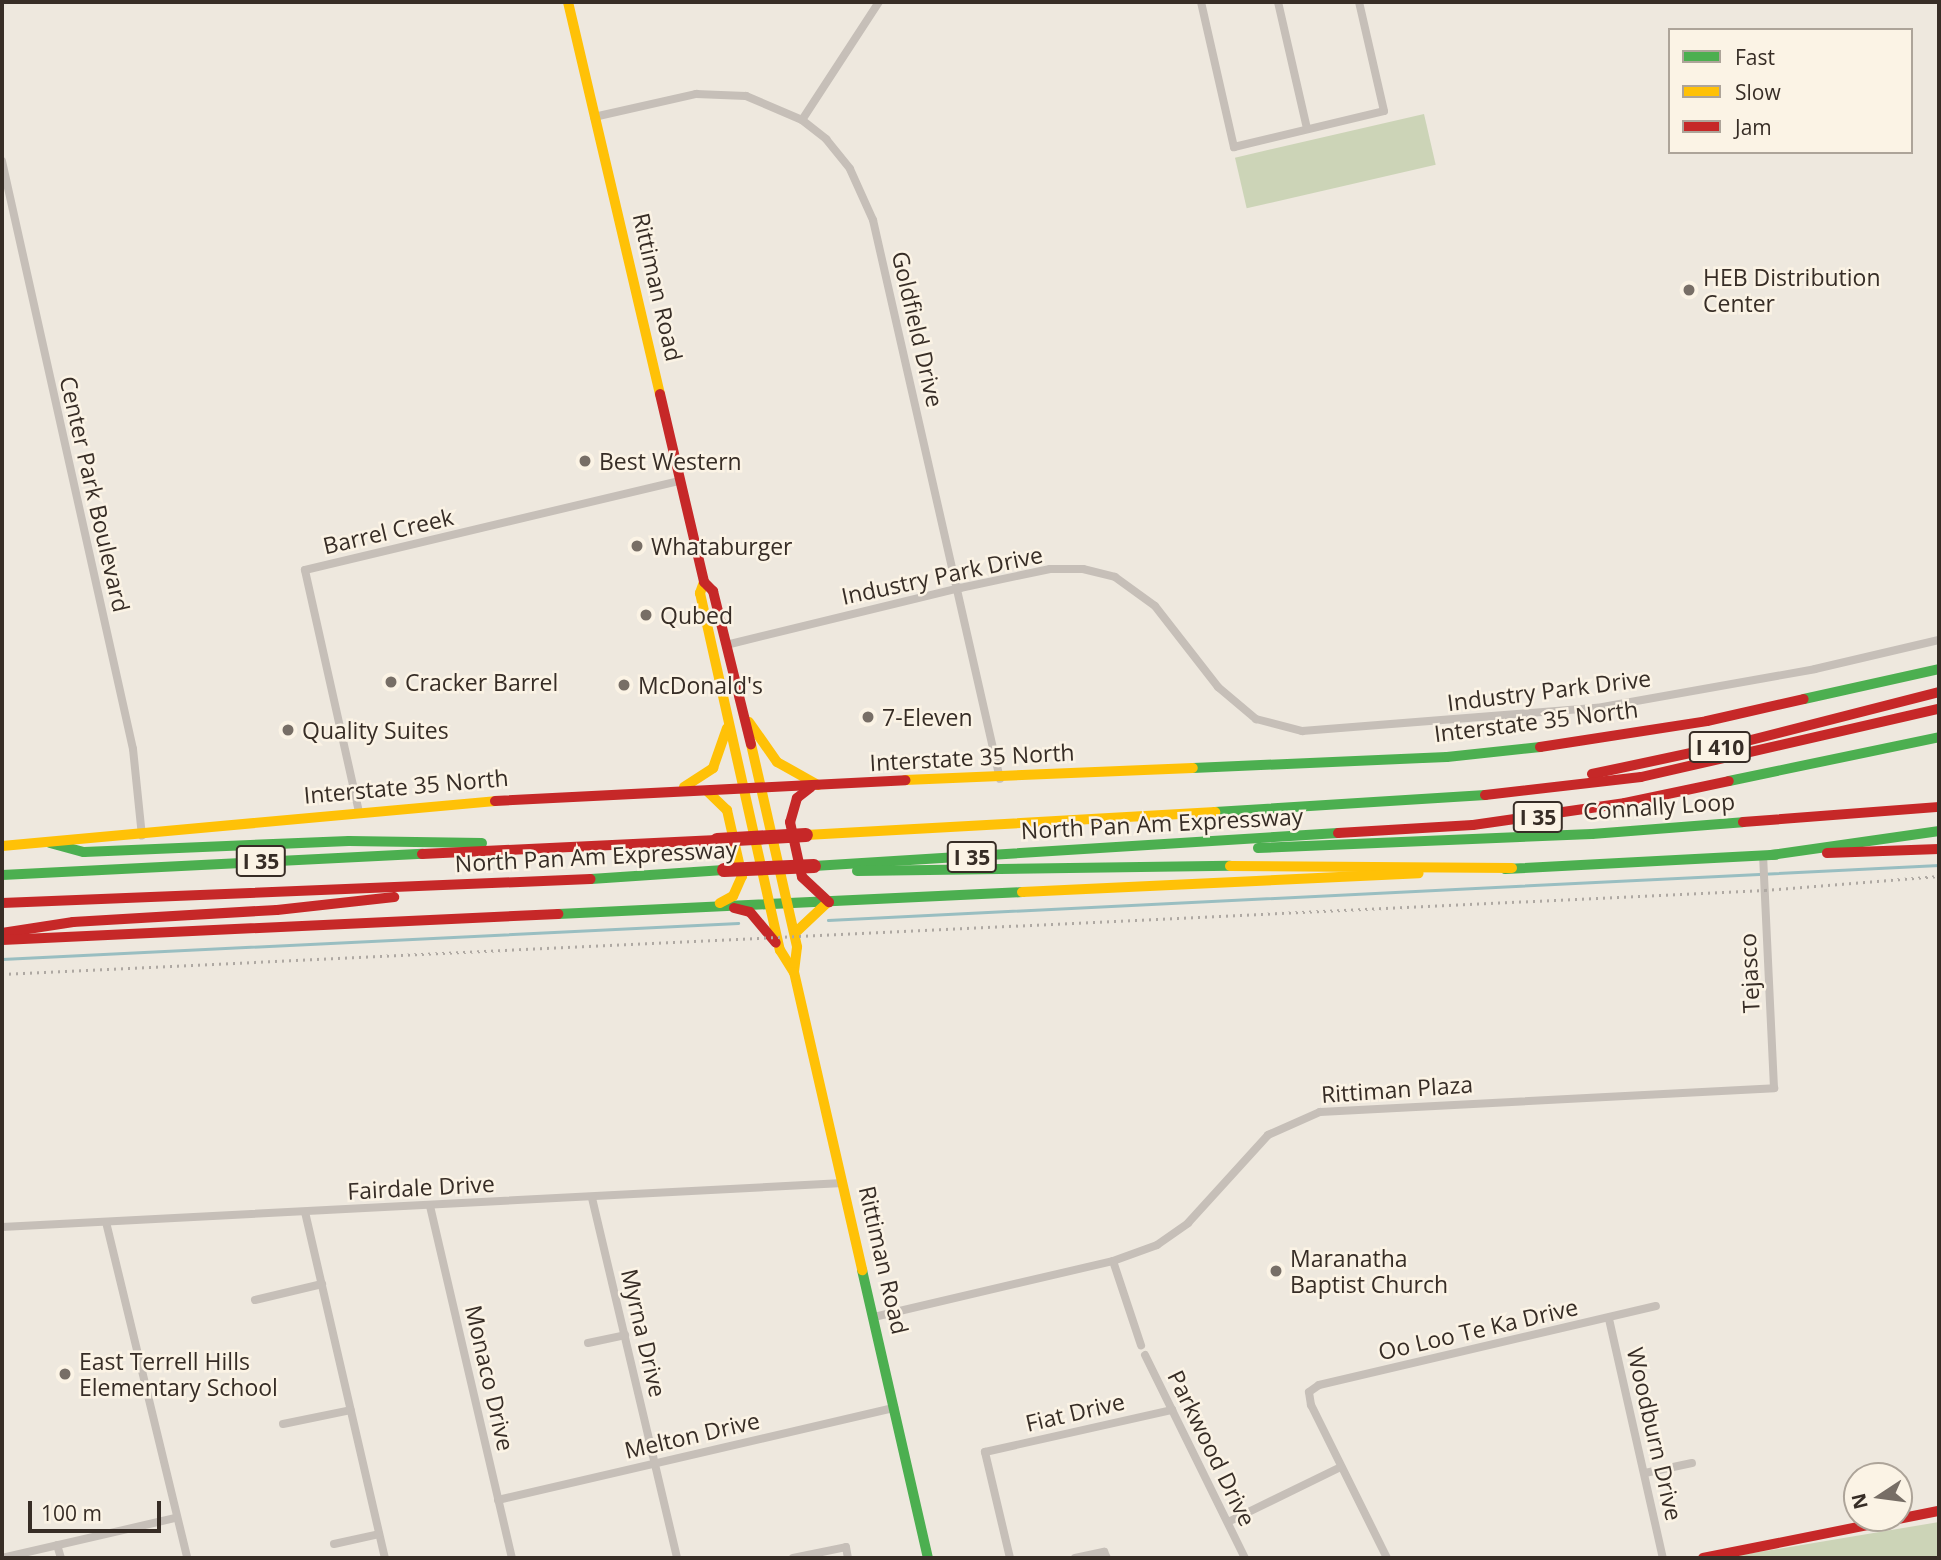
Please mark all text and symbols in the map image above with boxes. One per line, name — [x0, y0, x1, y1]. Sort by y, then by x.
legend — [1668, 28, 1913, 154]
text: Fast — [1735, 43, 1775, 71]
text: Slow — [1735, 78, 1781, 106]
text: Jam — [1735, 113, 1772, 141]
street label: Rittiman Road — [628, 210, 688, 364]
street label: Goldfield Drive — [887, 248, 949, 410]
place label: HEB Distribution Center — [1703, 263, 1881, 317]
marker: HEB Distribution Center — [1681, 282, 1697, 298]
street label: Center Park Boulevard — [54, 373, 136, 615]
place label: Best Western — [599, 447, 742, 475]
marker: Best Western — [577, 453, 593, 469]
street label: Barrel Creek — [320, 503, 456, 559]
place label: Whataburger — [651, 532, 792, 560]
marker: Whataburger — [629, 538, 645, 554]
street label: Industry Park Drive — [839, 540, 1045, 610]
place label: Qubed — [660, 601, 733, 629]
marker: Qubed — [638, 607, 654, 623]
street label: Industry Park Drive — [1446, 664, 1652, 716]
place label: Cracker Barrel — [405, 668, 558, 696]
place label: McDonald's — [638, 671, 763, 699]
marker: Cracker Barrel — [383, 674, 399, 690]
marker: McDonald's — [616, 677, 632, 693]
street label: Interstate 35 North — [1432, 695, 1640, 747]
place label: 7-Eleven — [882, 703, 973, 731]
marker: 7-Eleven — [860, 709, 876, 725]
place label: Quality Suites — [302, 716, 449, 744]
marker: Quality Suites — [280, 722, 296, 738]
road number: I 410 — [1688, 730, 1752, 764]
street label: Interstate 35 North — [869, 738, 1075, 776]
street label: Interstate 35 North — [303, 763, 509, 809]
street label: Connally Loop — [1582, 787, 1736, 825]
road number: I 35 — [1512, 800, 1564, 834]
street label: North Pan Am Expressway — [1020, 802, 1304, 844]
street label: North Pan Am Expressway — [454, 835, 738, 877]
road number: I 35 — [946, 840, 998, 874]
road number: I 35 — [235, 844, 287, 878]
street label: Tejasco — [1733, 932, 1765, 1014]
street label: Rittiman Plaza — [1320, 1070, 1474, 1108]
street label: Fairdale Drive — [347, 1169, 495, 1205]
street label: Rittiman Road — [854, 1183, 914, 1337]
place label: Maranatha Baptist Church — [1290, 1244, 1448, 1298]
marker: Maranatha Baptist Church — [1268, 1263, 1284, 1279]
street label: Myrna Drive — [616, 1266, 672, 1400]
street label: Oo Loo Te Ka Drive — [1375, 1293, 1581, 1365]
street label: Monaco Drive — [460, 1303, 520, 1453]
street label: Woodburn Drive — [1622, 1345, 1688, 1523]
place label: East Terrell Hills Elementary School — [79, 1347, 278, 1401]
marker: East Terrell Hills Elementary School — [57, 1366, 73, 1382]
street label: Parkwood Drive — [1162, 1366, 1262, 1530]
street label: Fiat Drive — [1023, 1387, 1127, 1437]
street label: Melton Drive — [622, 1406, 762, 1464]
north arrow — [1843, 1462, 1913, 1532]
scale bar — [32, 1486, 164, 1530]
text: N — [1845, 1491, 1874, 1512]
text: 100 m — [41, 1499, 102, 1527]

